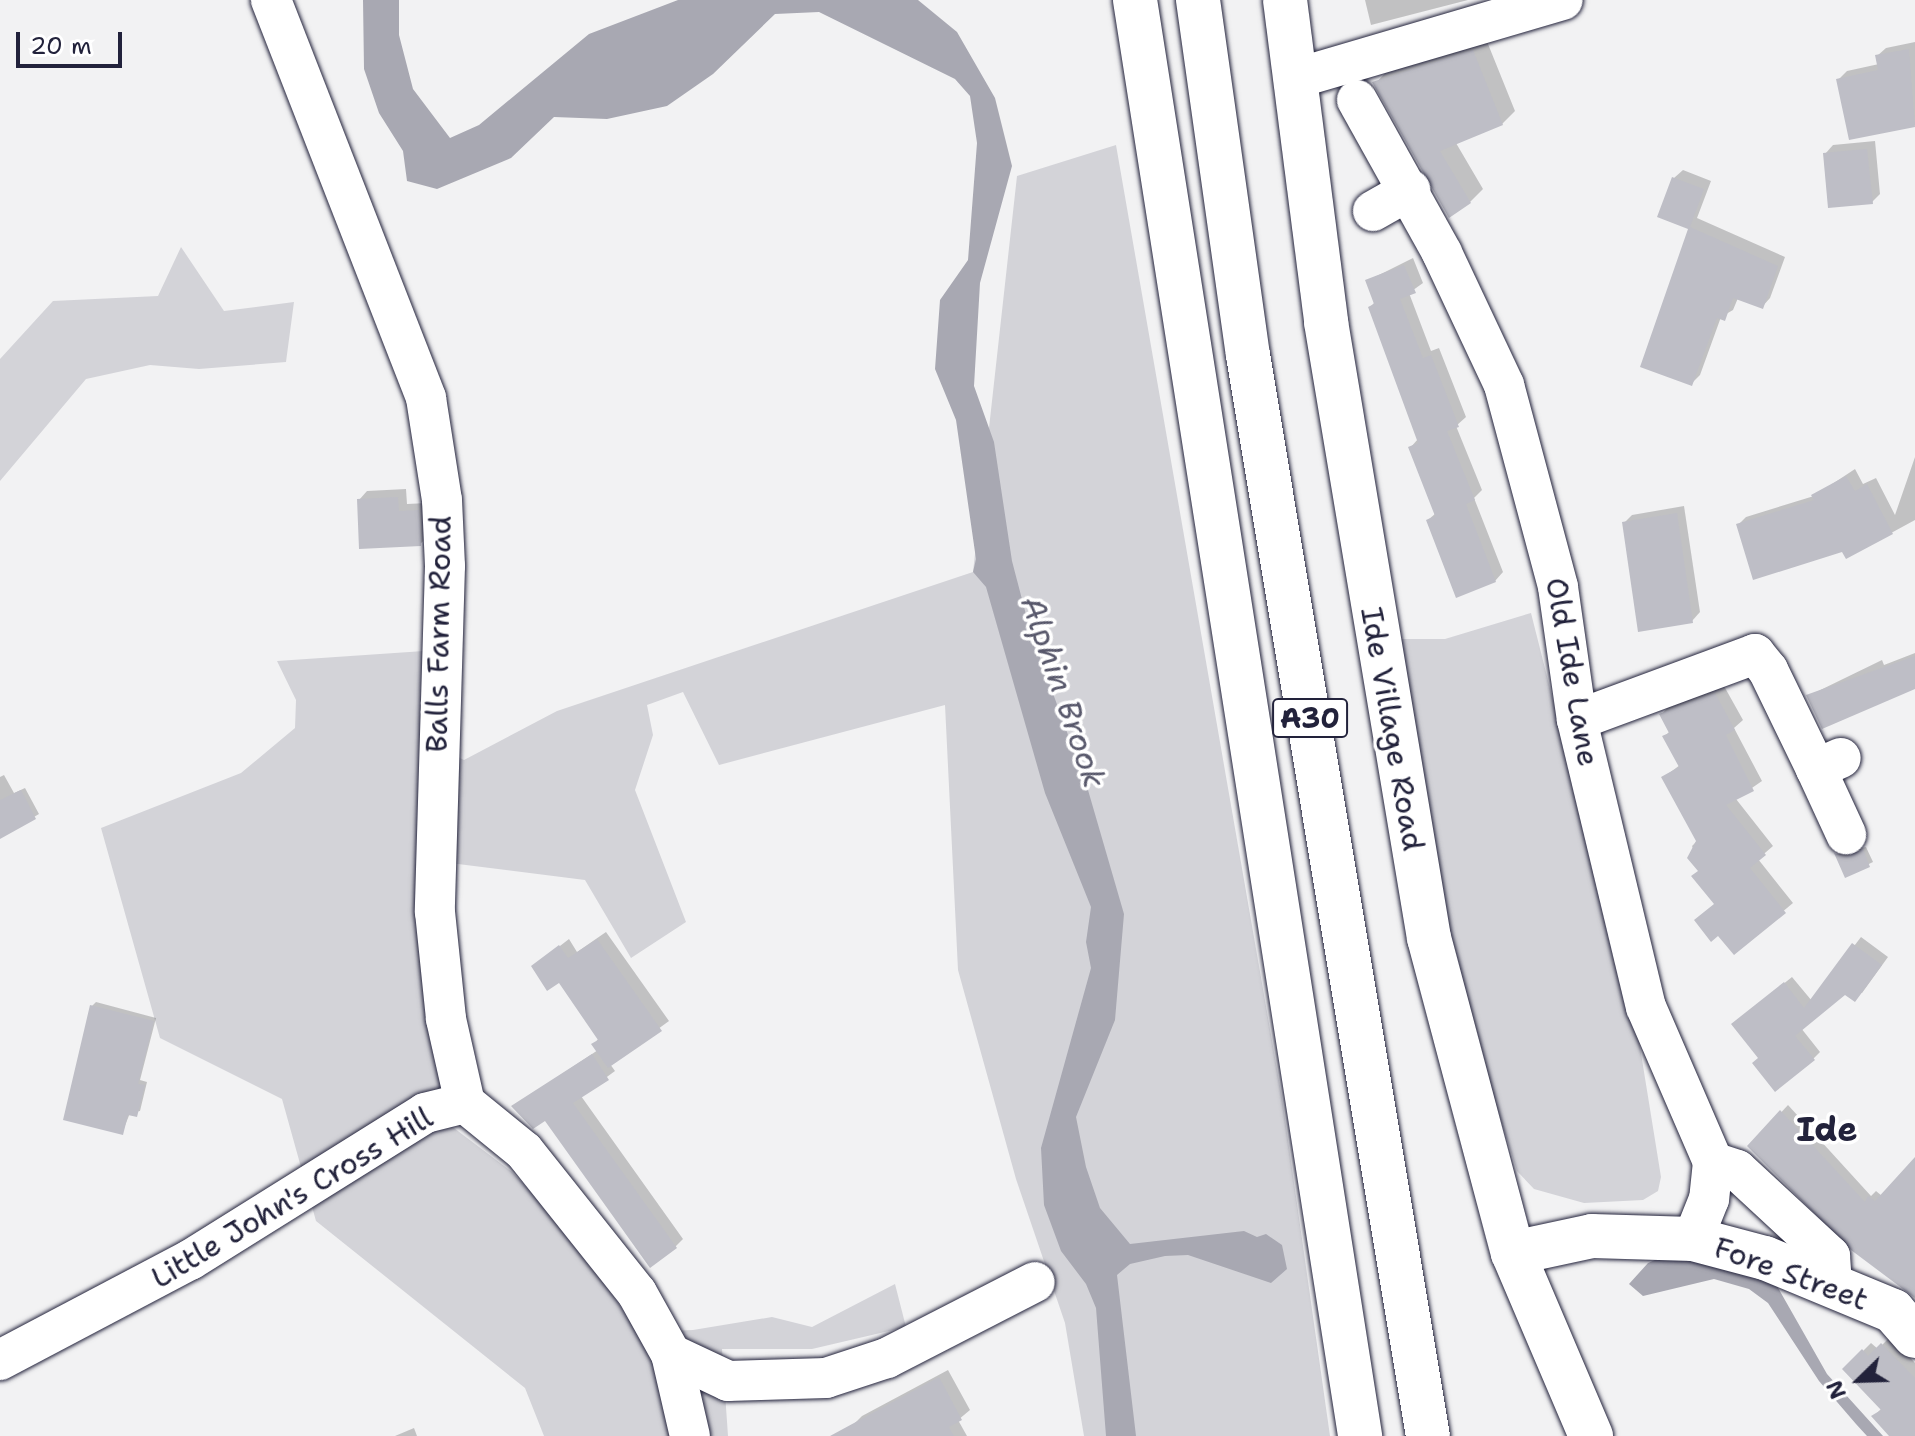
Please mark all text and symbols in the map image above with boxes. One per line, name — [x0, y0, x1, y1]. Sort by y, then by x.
scale bar — [20, 16, 126, 66]
text: 20 m — [30, 30, 92, 62]
street label: Balls Farm Road — [419, 515, 459, 753]
street label: Old Ide Lane — [1538, 575, 1606, 769]
water label: Alphin Brook — [1012, 591, 1114, 793]
street label: Ide Village Road — [1353, 604, 1431, 854]
road number: A30 — [1272, 694, 1348, 742]
street label: Little John's Cross Hill — [145, 1100, 439, 1296]
district label: Ide — [1796, 1110, 1858, 1150]
street label: Fore Street — [1709, 1230, 1873, 1318]
north arrow — [1819, 1340, 1899, 1420]
text: N — [1820, 1376, 1853, 1403]

